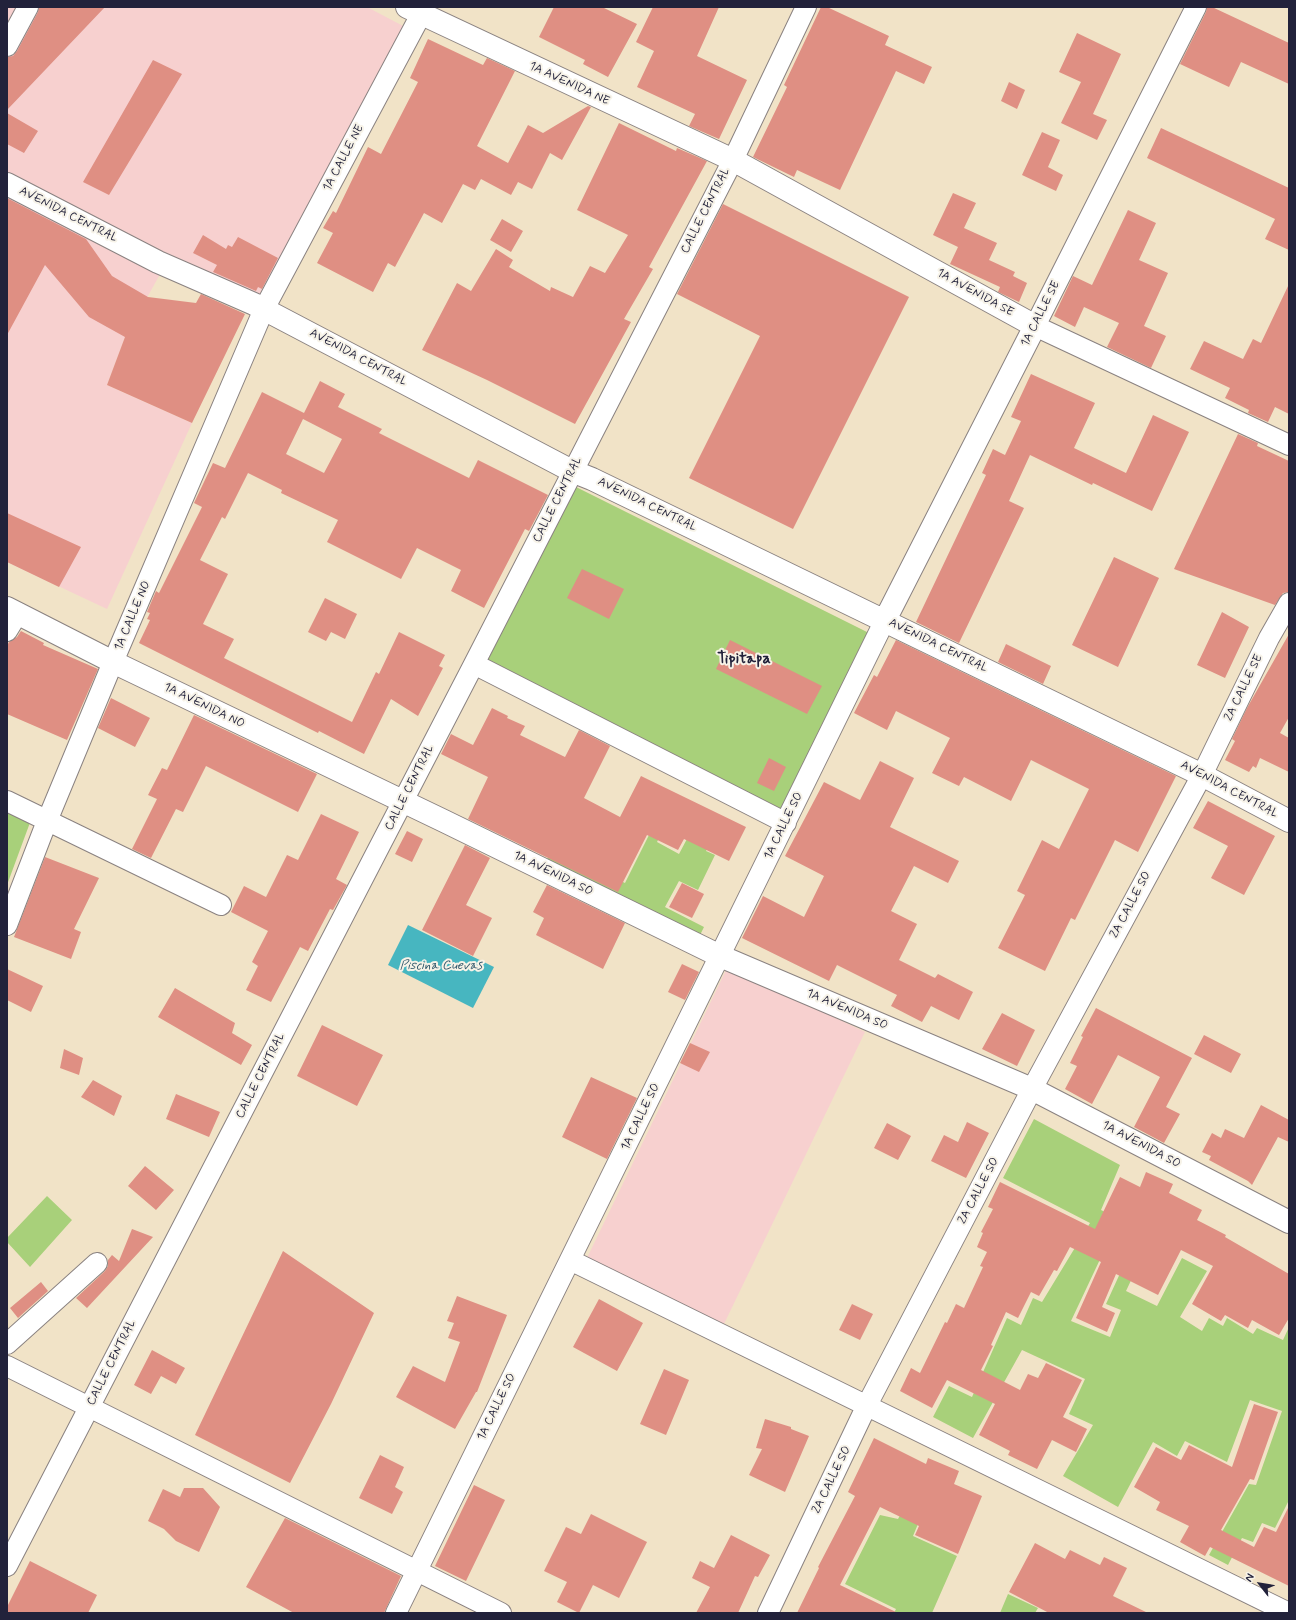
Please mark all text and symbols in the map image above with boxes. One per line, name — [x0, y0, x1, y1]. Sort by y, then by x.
street label: 1A AVENIDA NE — [527, 59, 611, 109]
street label: 1A CALLE NE — [321, 122, 367, 194]
street label: CALLE CENTRAL — [678, 166, 734, 256]
street label: AVENIDA CENTRAL — [17, 184, 119, 246]
street label: 1A AVENIDA SE — [934, 266, 1016, 320]
street label: 1A CALLE SE — [1018, 279, 1064, 349]
street label: AVENIDA CENTRAL — [307, 326, 409, 390]
street label: CALLE CENTRAL — [530, 455, 586, 545]
street label: AVENIDA CENTRAL — [595, 475, 699, 535]
street label: 1A CALLE NO — [112, 579, 154, 653]
street label: AVENIDA CENTRAL — [886, 616, 990, 676]
district label: Tipitapa — [717, 650, 771, 670]
street label: 2A CALLE SE — [1222, 652, 1266, 724]
street label: 1A AVENIDA NO — [161, 680, 247, 732]
street label: CALLE CENTRAL — [382, 743, 438, 833]
street label: AVENIDA CENTRAL — [1178, 758, 1280, 822]
street label: 1A CALLE SO — [762, 790, 806, 862]
street label: 1A AVENIDA SO — [511, 849, 595, 899]
street label: 2A CALLE SO — [1107, 869, 1155, 941]
water label: Piscina Cuevas — [400, 958, 482, 974]
street label: 1A AVENIDA SO — [804, 986, 890, 1034]
street label: CALLE CENTRAL — [233, 1031, 289, 1121]
street label: 1A CALLE SO — [619, 1081, 663, 1153]
street label: 1A AVENIDA SO — [1099, 1118, 1183, 1172]
street label: 2A CALLE SO — [955, 1155, 1003, 1227]
street label: CALLE CENTRAL — [84, 1318, 140, 1408]
street label: 1A CALLE SO — [475, 1371, 519, 1443]
street label: 2A CALLE SO — [809, 1444, 855, 1516]
north arrow — [1240, 1564, 1280, 1604]
text: N — [1242, 1571, 1258, 1585]

